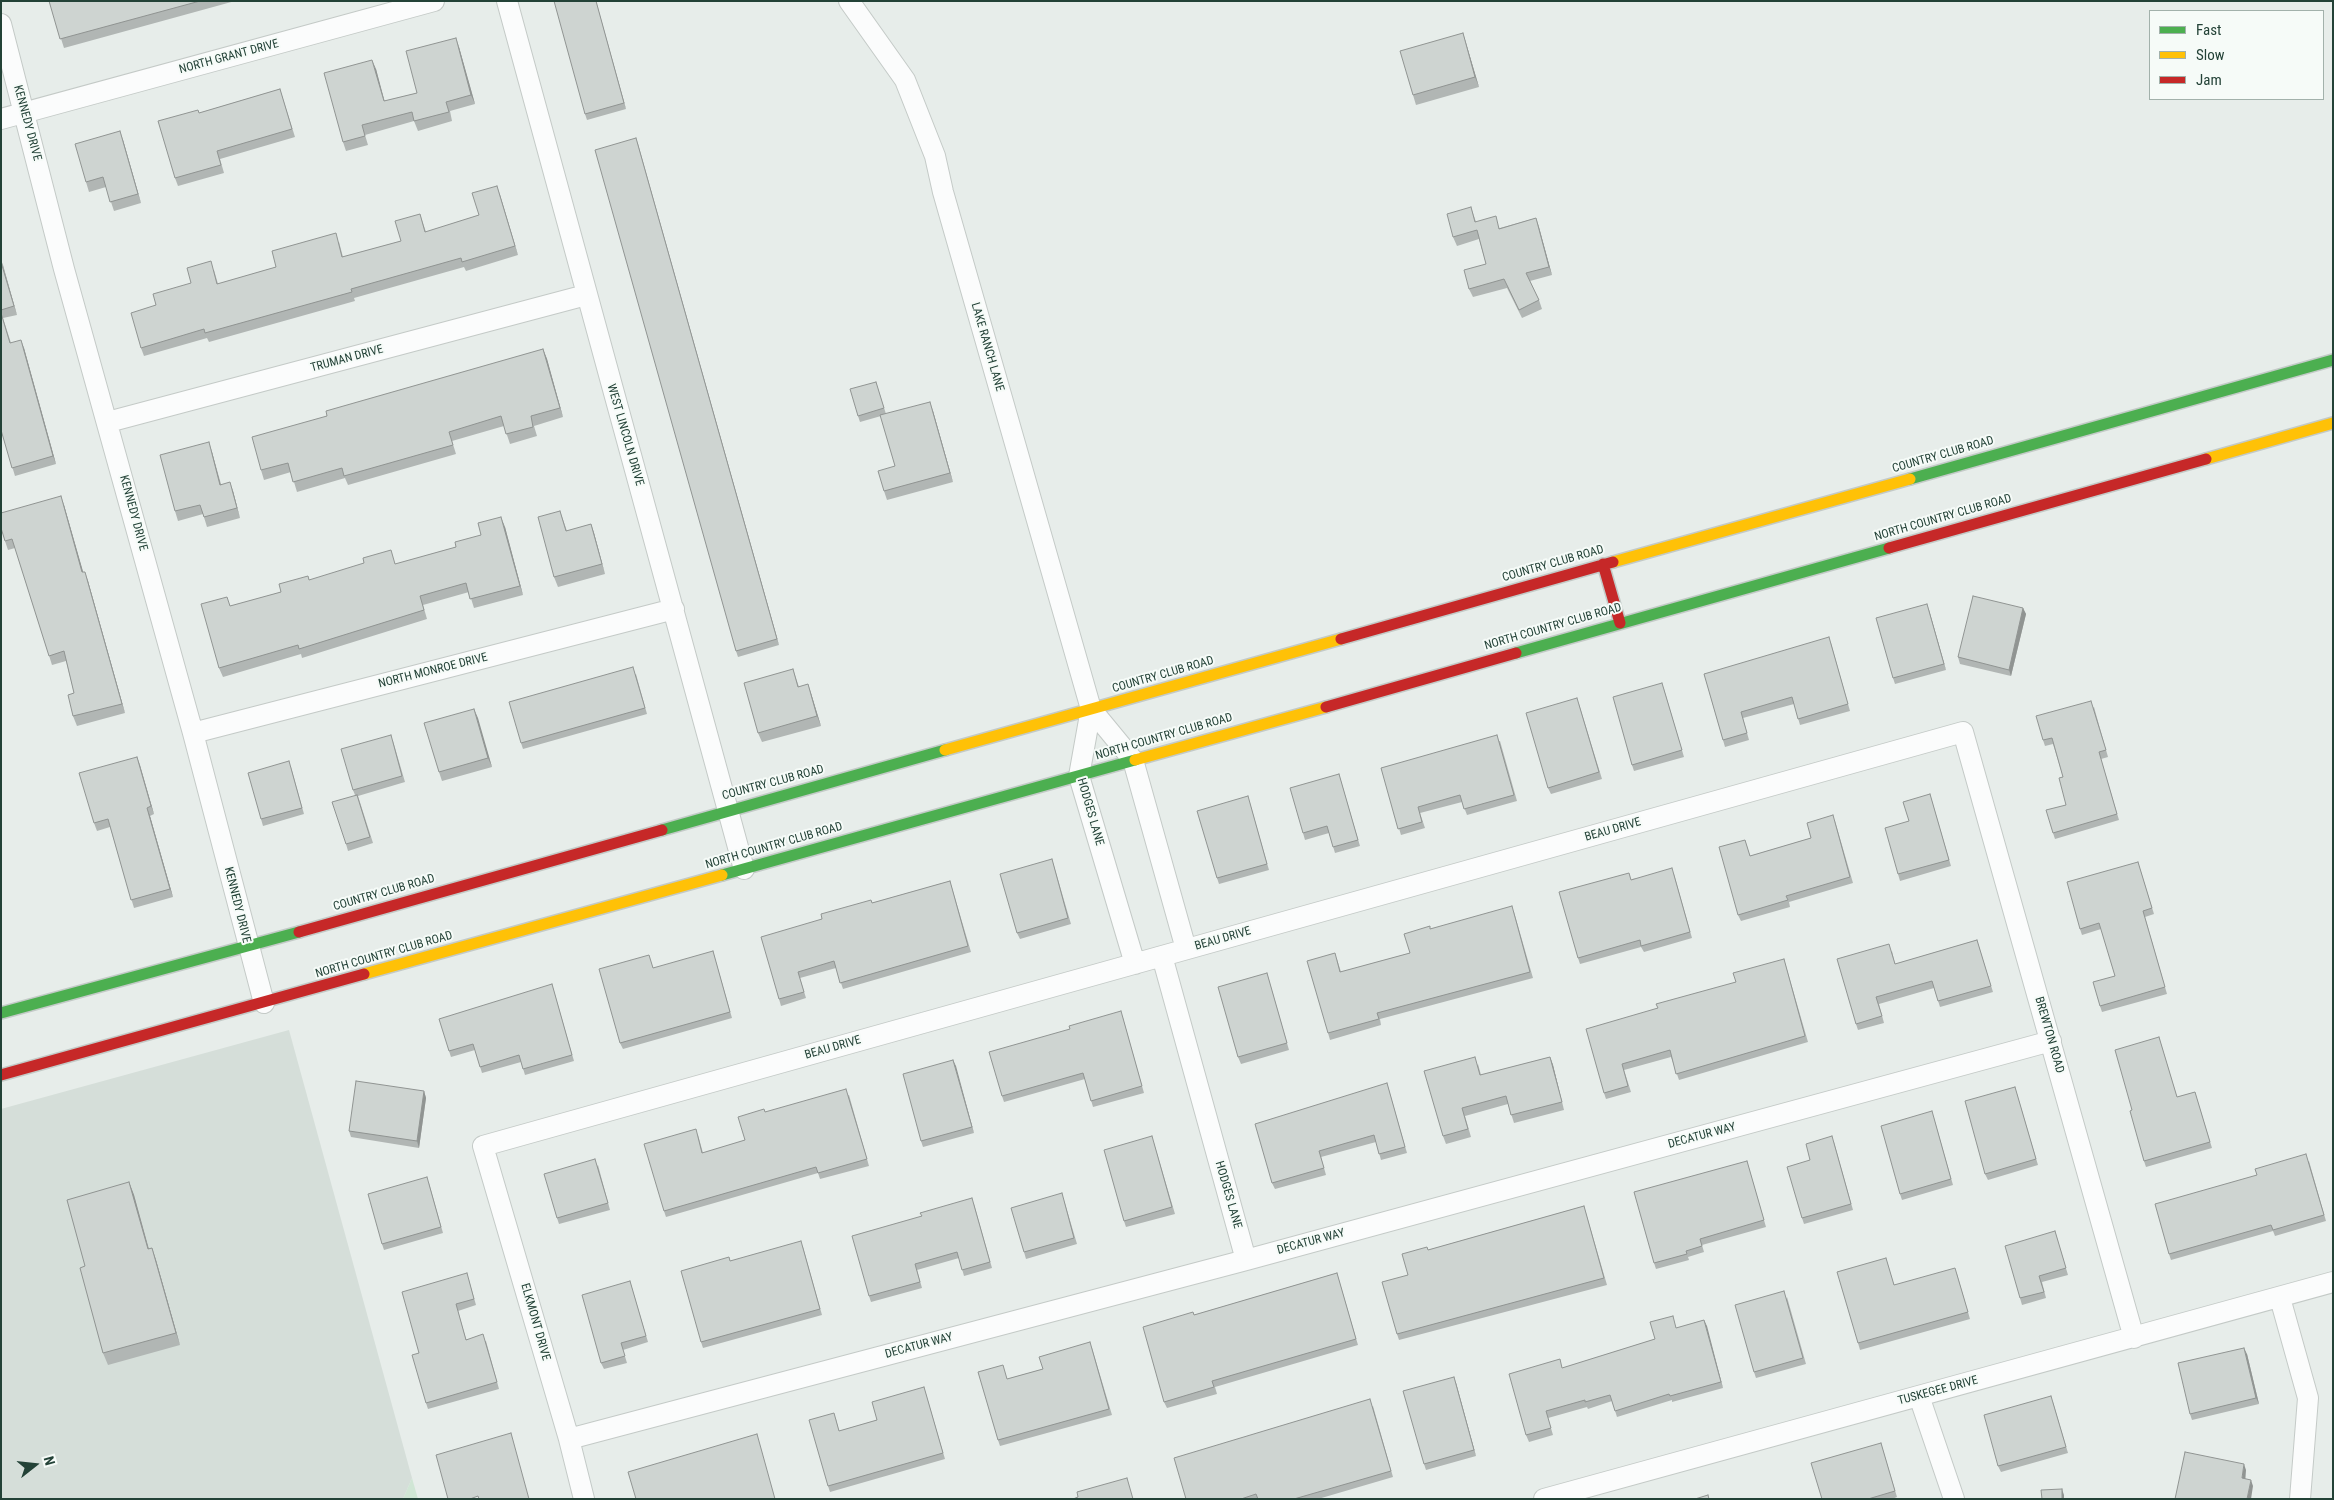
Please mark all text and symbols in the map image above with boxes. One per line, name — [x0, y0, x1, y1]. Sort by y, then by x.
legend — [2149, 10, 2324, 100]
text: Fast — [2196, 21, 2221, 39]
street label: NORTH GRANT DRIVE — [178, 37, 280, 77]
text: Slow — [2196, 46, 2225, 64]
text: Jam — [2196, 71, 2222, 89]
street label: KENNEDY DRIVE — [10, 84, 44, 162]
street label: LAKE RANCH LANE — [967, 301, 1007, 393]
street label: TRUMAN DRIVE — [309, 342, 385, 376]
street label: WEST LINCOLN DRIVE — [604, 382, 646, 488]
street label: COUNTRY CLUB ROAD — [1891, 434, 1995, 476]
street label: KENNEDY DRIVE — [116, 474, 150, 552]
street label: NORTH COUNTRY CLUB ROAD — [1873, 492, 2013, 544]
street label: COUNTRY CLUB ROAD — [1501, 543, 1605, 585]
street label: NORTH COUNTRY CLUB ROAD — [1483, 601, 1623, 653]
street label: NORTH MONROE DRIVE — [377, 650, 489, 692]
street label: COUNTRY CLUB ROAD — [1111, 654, 1215, 696]
street label: NORTH COUNTRY CLUB ROAD — [1094, 711, 1234, 763]
street label: COUNTRY CLUB ROAD — [720, 762, 826, 804]
street label: HODGES LANE — [1073, 777, 1107, 847]
street label: BEAU DRIVE — [1583, 815, 1643, 845]
street label: NORTH COUNTRY CLUB ROAD — [704, 820, 844, 872]
street label: KENNEDY DRIVE — [221, 865, 253, 945]
street label: COUNTRY CLUB ROAD — [332, 872, 436, 914]
street label: BEAU DRIVE — [1193, 924, 1253, 954]
street label: NORTH COUNTRY CLUB ROAD — [314, 929, 454, 981]
street label: BREWTON ROAD — [2031, 995, 2067, 1075]
street label: BEAU DRIVE — [803, 1033, 863, 1063]
street label: DECATUR WAY — [1667, 1120, 1737, 1152]
street label: HODGES LANE — [1211, 1160, 1245, 1230]
street label: DECATUR WAY — [1276, 1226, 1346, 1258]
street label: ELKMONT DRIVE — [517, 1282, 553, 1362]
street label: DECATUR WAY — [884, 1330, 954, 1362]
street label: TUSKEGEE DRIVE — [1896, 1373, 1980, 1409]
north arrow — [10, 1440, 60, 1490]
text: N — [41, 1455, 58, 1467]

